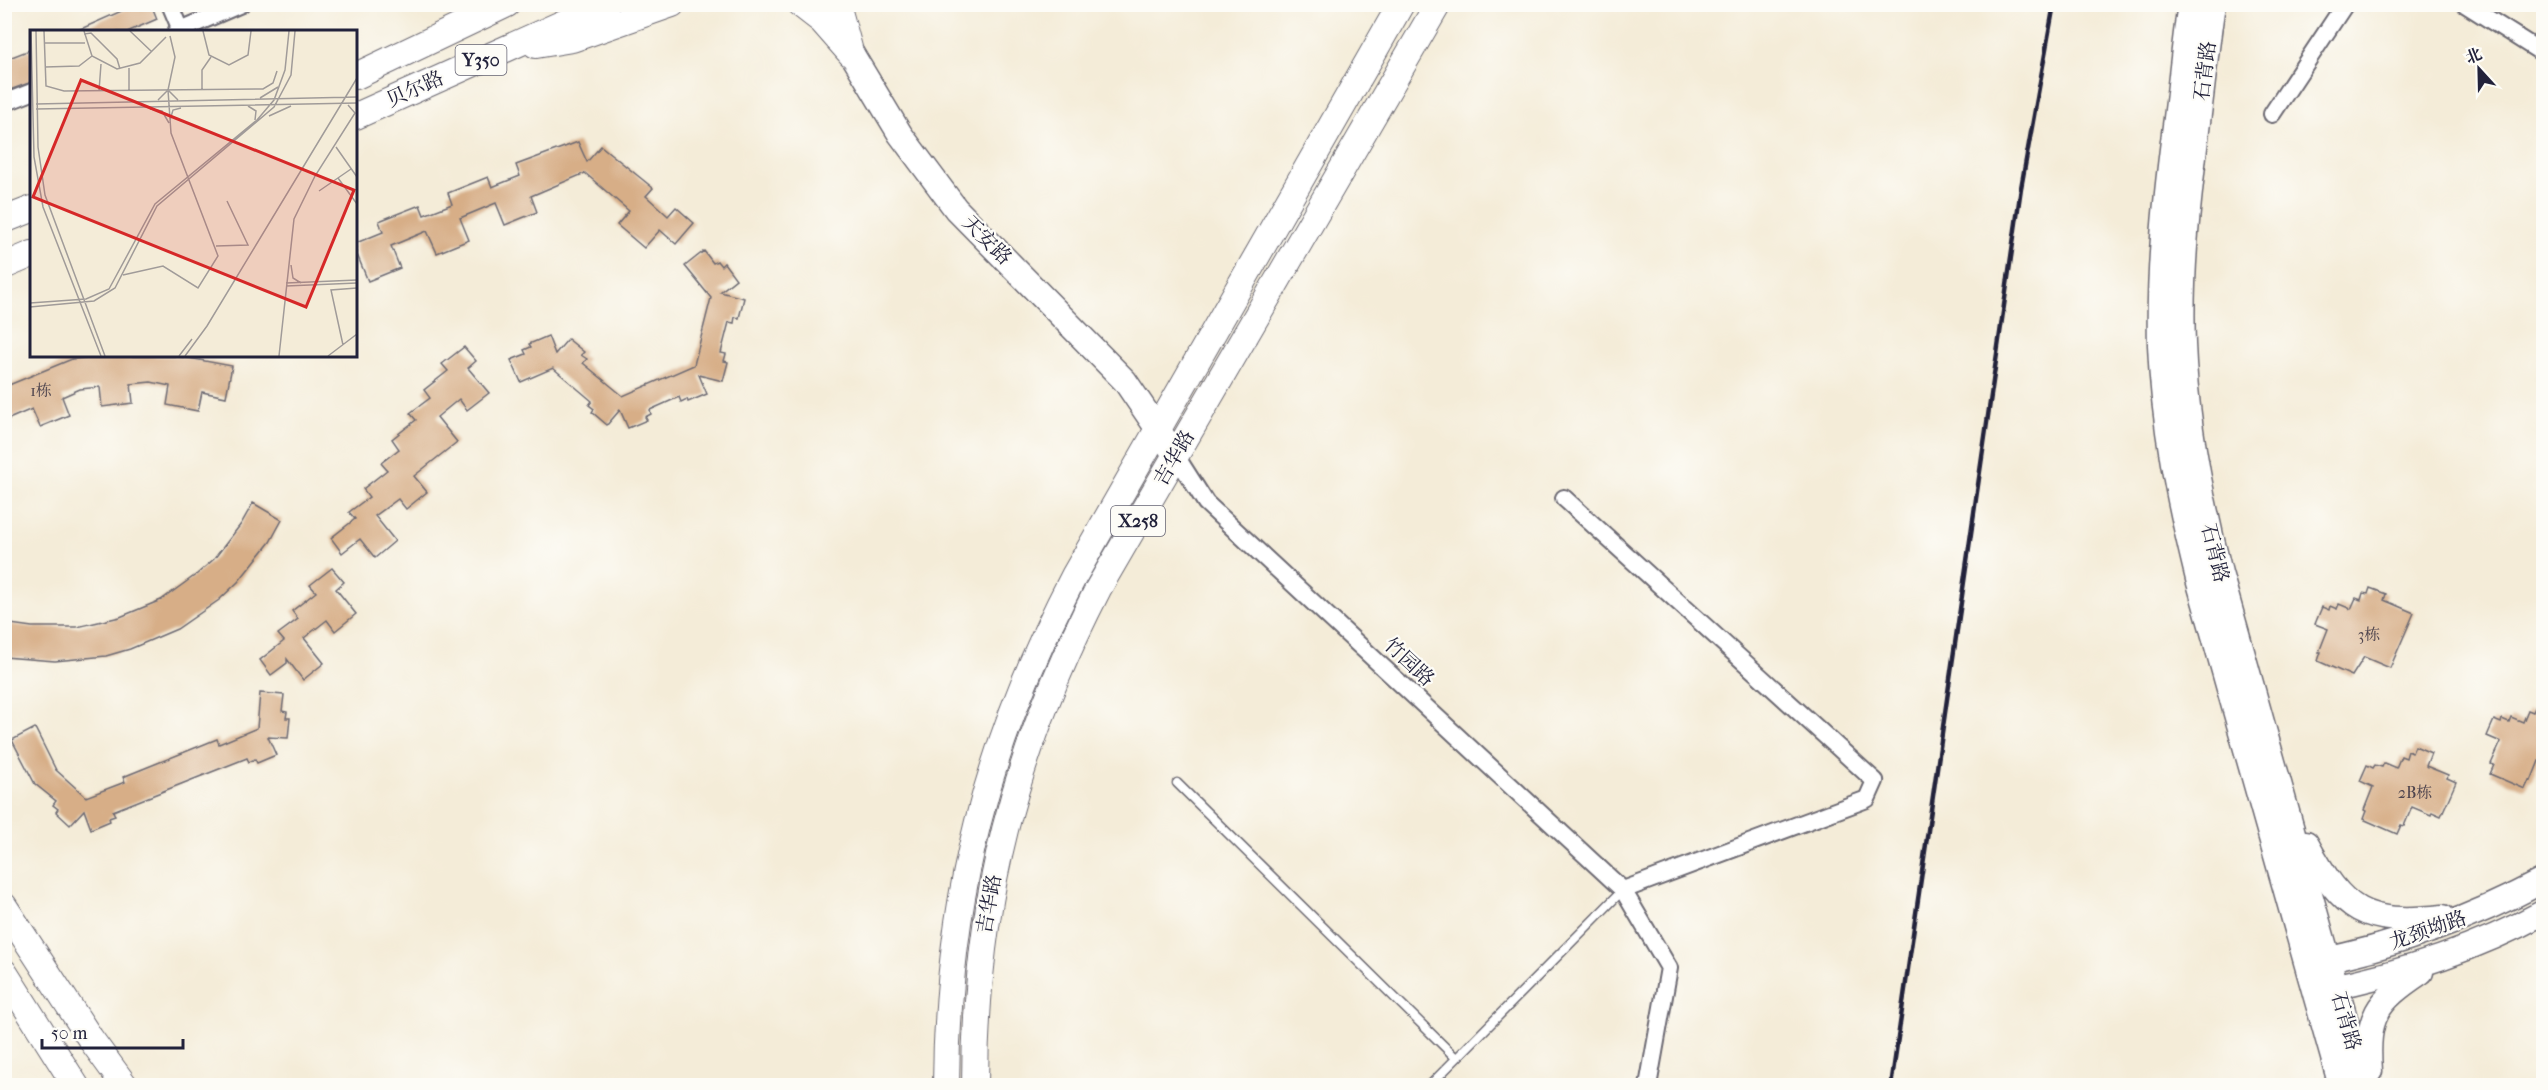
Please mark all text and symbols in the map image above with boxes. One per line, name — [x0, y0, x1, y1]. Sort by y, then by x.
inset map — [30, 30, 357, 357]
north arrow — [2449, 39, 2509, 99]
street label: 石背路 — [2190, 40, 2220, 102]
text: 北 — [2463, 44, 2485, 67]
road number: Y350 — [456, 45, 506, 75]
street label: 贝尔路 — [383, 66, 447, 112]
street label: 天安路 — [958, 211, 1016, 269]
house number: 1栋 — [30, 381, 52, 400]
street label: 吉华路 — [1149, 426, 1199, 490]
road number: X258 — [1111, 506, 1165, 536]
street label: 石背路 — [2197, 521, 2233, 585]
house number: 3栋 — [2358, 625, 2380, 644]
street label: 竹园路 — [1379, 633, 1439, 691]
house number: 2B栋 — [2398, 783, 2432, 802]
street label: 吉华路 — [972, 872, 1006, 936]
street label: 龙颈坳路 — [2386, 906, 2470, 954]
street label: 石背路 — [2327, 989, 2365, 1053]
scale bar — [42, 1012, 183, 1050]
text: 50 m — [51, 1023, 88, 1044]

